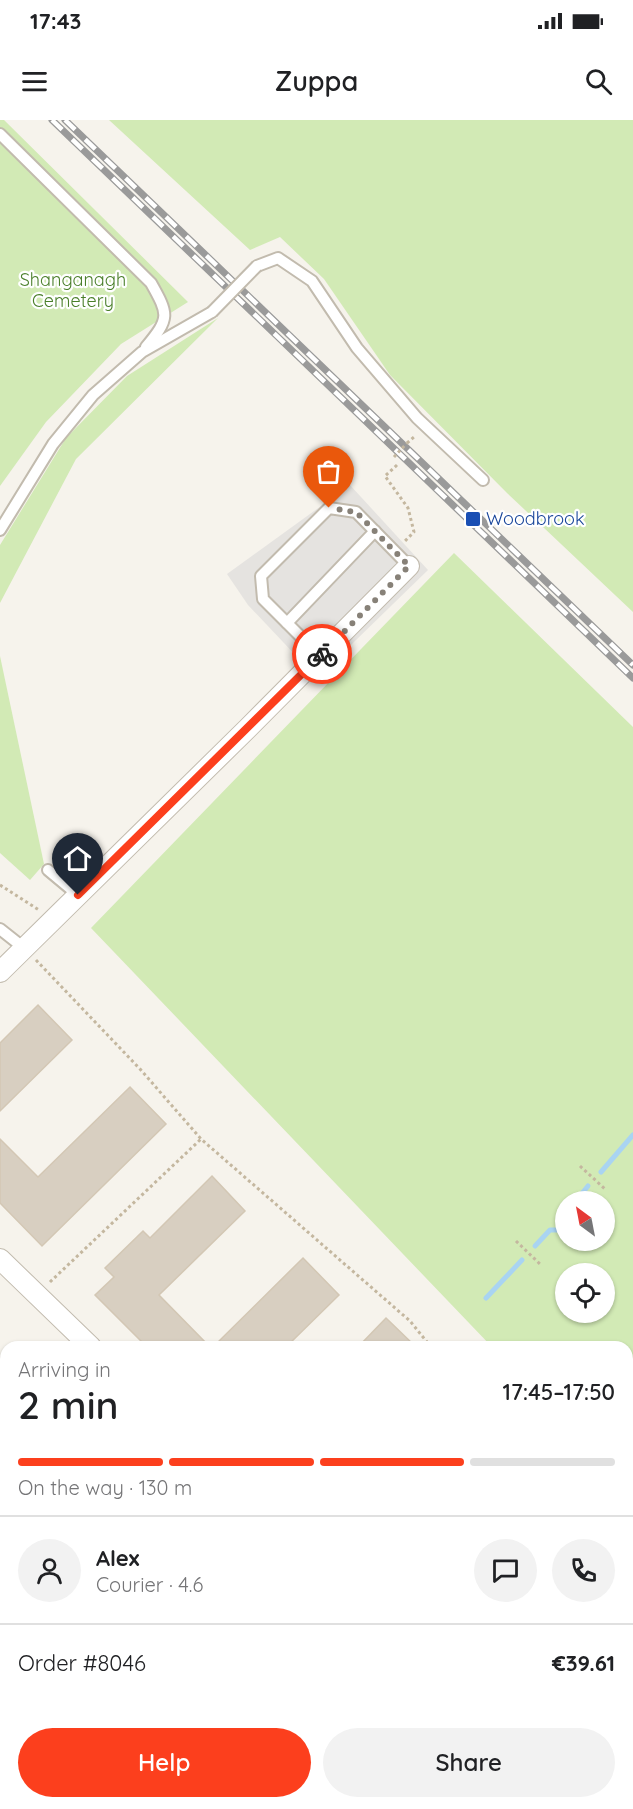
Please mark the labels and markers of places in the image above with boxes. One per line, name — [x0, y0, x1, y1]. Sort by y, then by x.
pin — [303, 446, 354, 508]
place label: Woodbrook — [486, 507, 585, 530]
marker: Woodbrook — [464, 510, 482, 528]
pin — [52, 833, 103, 895]

